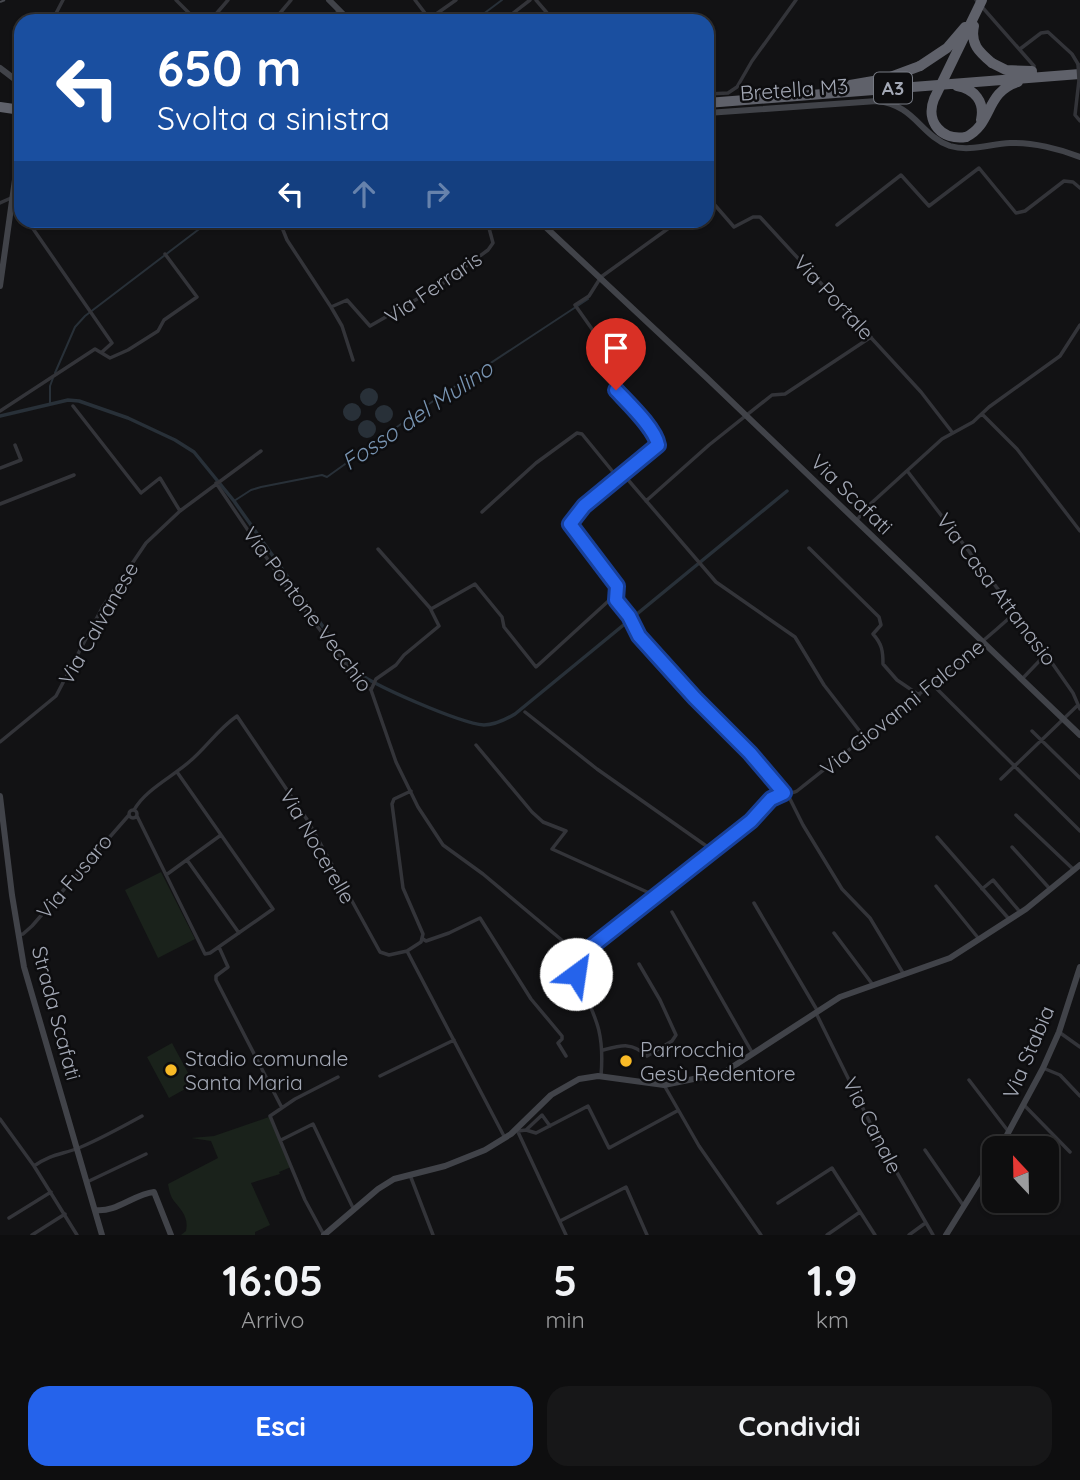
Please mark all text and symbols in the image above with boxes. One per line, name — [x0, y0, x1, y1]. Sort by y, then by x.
text: 650 m — [157, 37, 301, 98]
icon: left — [42, 42, 133, 133]
street label: Bretella M3 — [739, 72, 849, 106]
road number: A3 — [874, 72, 912, 104]
text: Svolta a sinistra — [157, 98, 390, 138]
icon: left — [272, 175, 310, 213]
icon: ahead — [345, 175, 383, 213]
icon: right — [418, 175, 456, 213]
street label: Via Ferraris — [380, 245, 486, 329]
street label: Via Portale — [788, 249, 880, 345]
pin — [586, 318, 646, 390]
icon: arrive — [597, 329, 635, 367]
water label: Fosso del Mulino — [336, 353, 499, 476]
street label: Via Scafati — [805, 448, 899, 540]
street label: Via Casa Attanasio — [931, 508, 1063, 670]
street label: Via Pontone Vecchio — [238, 521, 378, 697]
street label: Via Calvanese — [52, 557, 144, 689]
street label: Via Giovanni Falcone — [815, 633, 989, 781]
street label: Via Nocerelle — [275, 784, 361, 908]
street label: Via Fusaro — [31, 828, 117, 924]
position arrow — [539, 937, 613, 1011]
street label: Strada Scafati — [27, 943, 87, 1083]
street label: Via Stabia — [997, 1002, 1059, 1102]
place label: Parrocchia Gesù Redentore — [640, 1036, 796, 1086]
place label: Stadio comunale Santa Maria — [185, 1045, 348, 1095]
marker: Parrocchia Gesù Redentore — [618, 1053, 634, 1069]
marker: Stadio comunale Santa Maria — [163, 1062, 179, 1078]
street label: Via Canale — [838, 1072, 908, 1178]
north arrow — [982, 1136, 1059, 1213]
map controls — [982, 1136, 1059, 1213]
text: 16:05 — [222, 1254, 323, 1307]
text: 5 — [553, 1254, 577, 1307]
text: 1.9 — [807, 1254, 858, 1307]
text: Arrivo — [241, 1305, 305, 1334]
text: min — [546, 1305, 585, 1334]
text: km — [816, 1305, 849, 1334]
button: Esci — [28, 1386, 533, 1466]
button: Condividi — [547, 1386, 1052, 1466]

